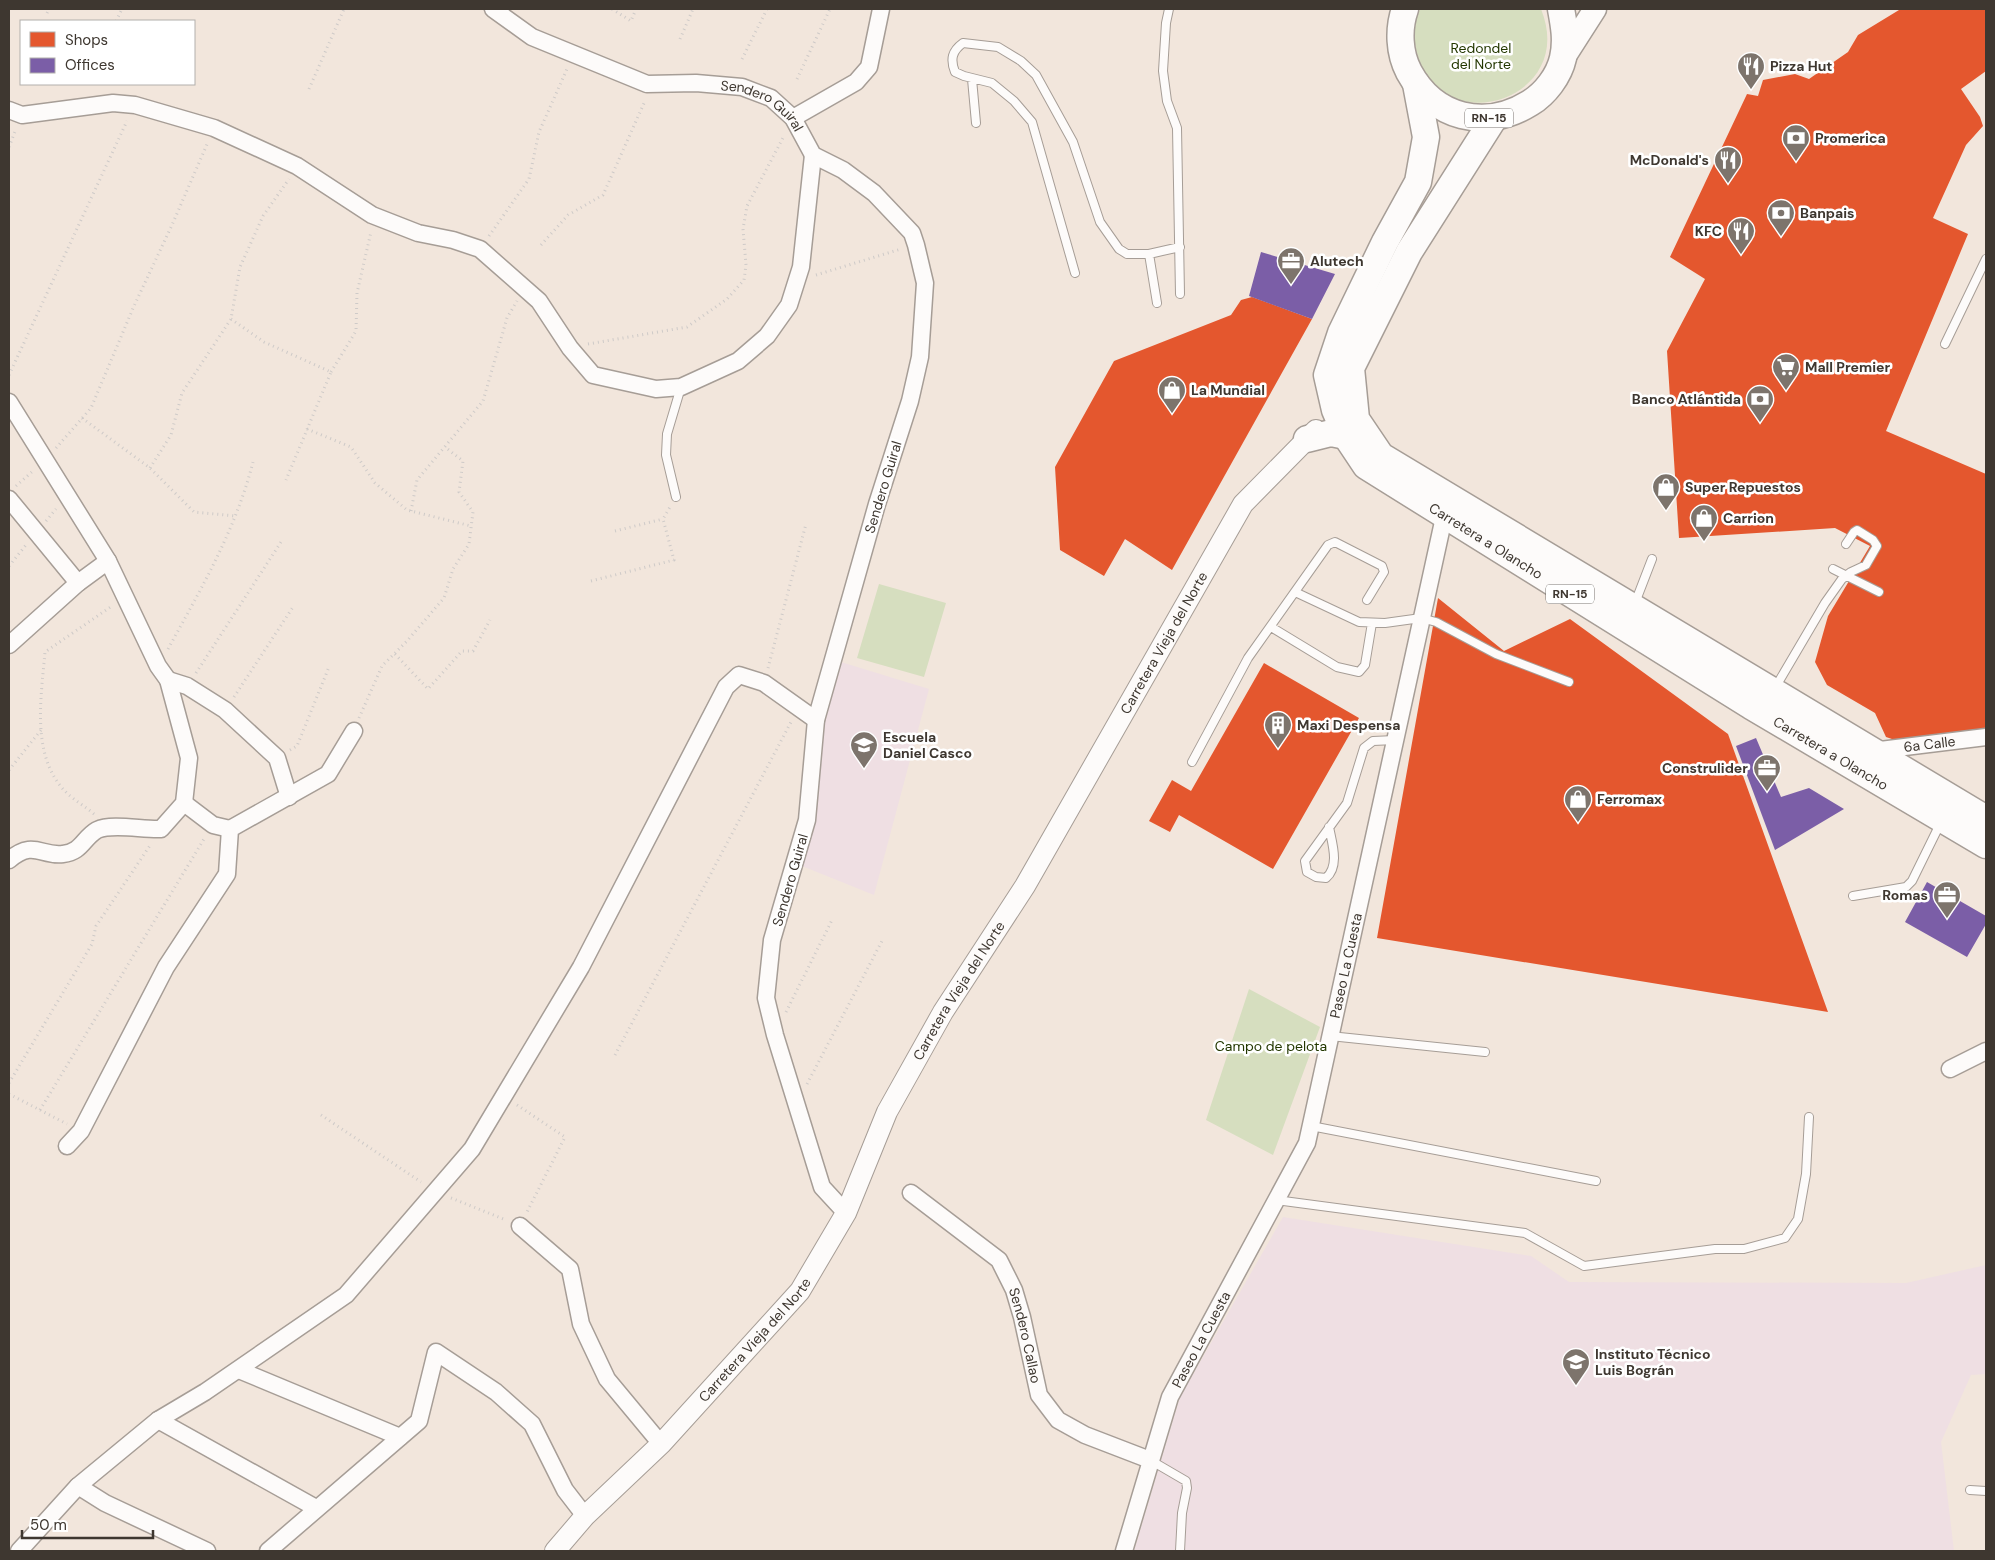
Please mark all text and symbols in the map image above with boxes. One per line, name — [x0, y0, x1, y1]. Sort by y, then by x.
legend — [20, 20, 195, 85]
text: Shops — [65, 30, 108, 50]
park label: Redondel del Norte — [1451, 39, 1511, 73]
restaurant icon: Pizza Hut — [1736, 51, 1766, 90]
text: Offices — [65, 55, 115, 75]
place label: Pizza Hut — [1770, 57, 1832, 75]
street label: Sendero Guiral — [720, 76, 807, 134]
road number: RN-15 — [1465, 109, 1513, 128]
bank icon: Promerica — [1781, 123, 1811, 162]
place label: Promerica — [1815, 129, 1886, 147]
restaurant icon: McDonald's — [1713, 145, 1743, 184]
place label: McDonald's — [1630, 151, 1709, 169]
bank icon: Banpais — [1766, 198, 1796, 237]
place label: Banpais — [1800, 204, 1854, 222]
restaurant icon: KFC — [1726, 216, 1756, 255]
place label: KFC — [1695, 222, 1722, 240]
office icon: Alutech — [1276, 246, 1306, 285]
place label: Alutech — [1310, 252, 1364, 270]
supermarket icon: Mall Premier — [1771, 352, 1801, 391]
place label: Mall Premier — [1805, 358, 1890, 376]
shop icon: La Mundial — [1157, 375, 1187, 414]
place label: La Mundial — [1191, 381, 1265, 399]
bank icon: Banco Atlántida — [1745, 384, 1775, 423]
place label: Banco Atlántida — [1632, 390, 1741, 408]
street label: Sendero Guiral — [860, 439, 906, 535]
shop icon: Super Repuestos — [1651, 472, 1681, 511]
place label: Super Repuestos — [1685, 478, 1801, 496]
street label: Carretera a Olancho — [1426, 499, 1546, 583]
shop icon: Carrion — [1689, 503, 1719, 542]
place label: Carrion — [1723, 509, 1774, 527]
street label: Carretera Vieja del Norte — [1116, 568, 1211, 717]
road number: RN-15 — [1546, 584, 1594, 604]
building icon: Maxi Despensa — [1263, 710, 1293, 749]
street label: Carretera a Olancho — [1770, 712, 1892, 794]
place label: Maxi Despensa — [1297, 716, 1400, 734]
place label: Escuela Daniel Casco — [883, 728, 972, 762]
school or university icon: Escuela Daniel Casco — [849, 730, 879, 769]
street label: 6a Calle — [1903, 732, 1957, 756]
office icon: Construlider — [1752, 753, 1782, 792]
place label: Construlider — [1662, 759, 1748, 777]
shop icon: Ferromax — [1563, 784, 1593, 823]
place label: Ferromax — [1597, 790, 1662, 808]
street label: Sendero Guiral — [768, 832, 812, 928]
office icon: Romas — [1932, 880, 1962, 919]
place label: Romas — [1882, 886, 1928, 904]
street label: Paseo La Cuesta — [1326, 911, 1366, 1020]
street label: Carretera Vieja del Norte — [909, 918, 1009, 1064]
park label: Campo de pelota — [1215, 1037, 1327, 1055]
street label: Carretera Vieja del Norte — [695, 1274, 815, 1406]
street label: Sendero Callao — [1005, 1286, 1045, 1385]
street label: Paseo La Cuesta — [1168, 1288, 1234, 1391]
place label: Instituto Técnico Luis Bográn — [1595, 1345, 1711, 1379]
school or university icon: Instituto Técnico Luis Bográn — [1561, 1347, 1591, 1386]
scale bar — [22, 1508, 154, 1540]
text: 50 m — [30, 1515, 67, 1535]

